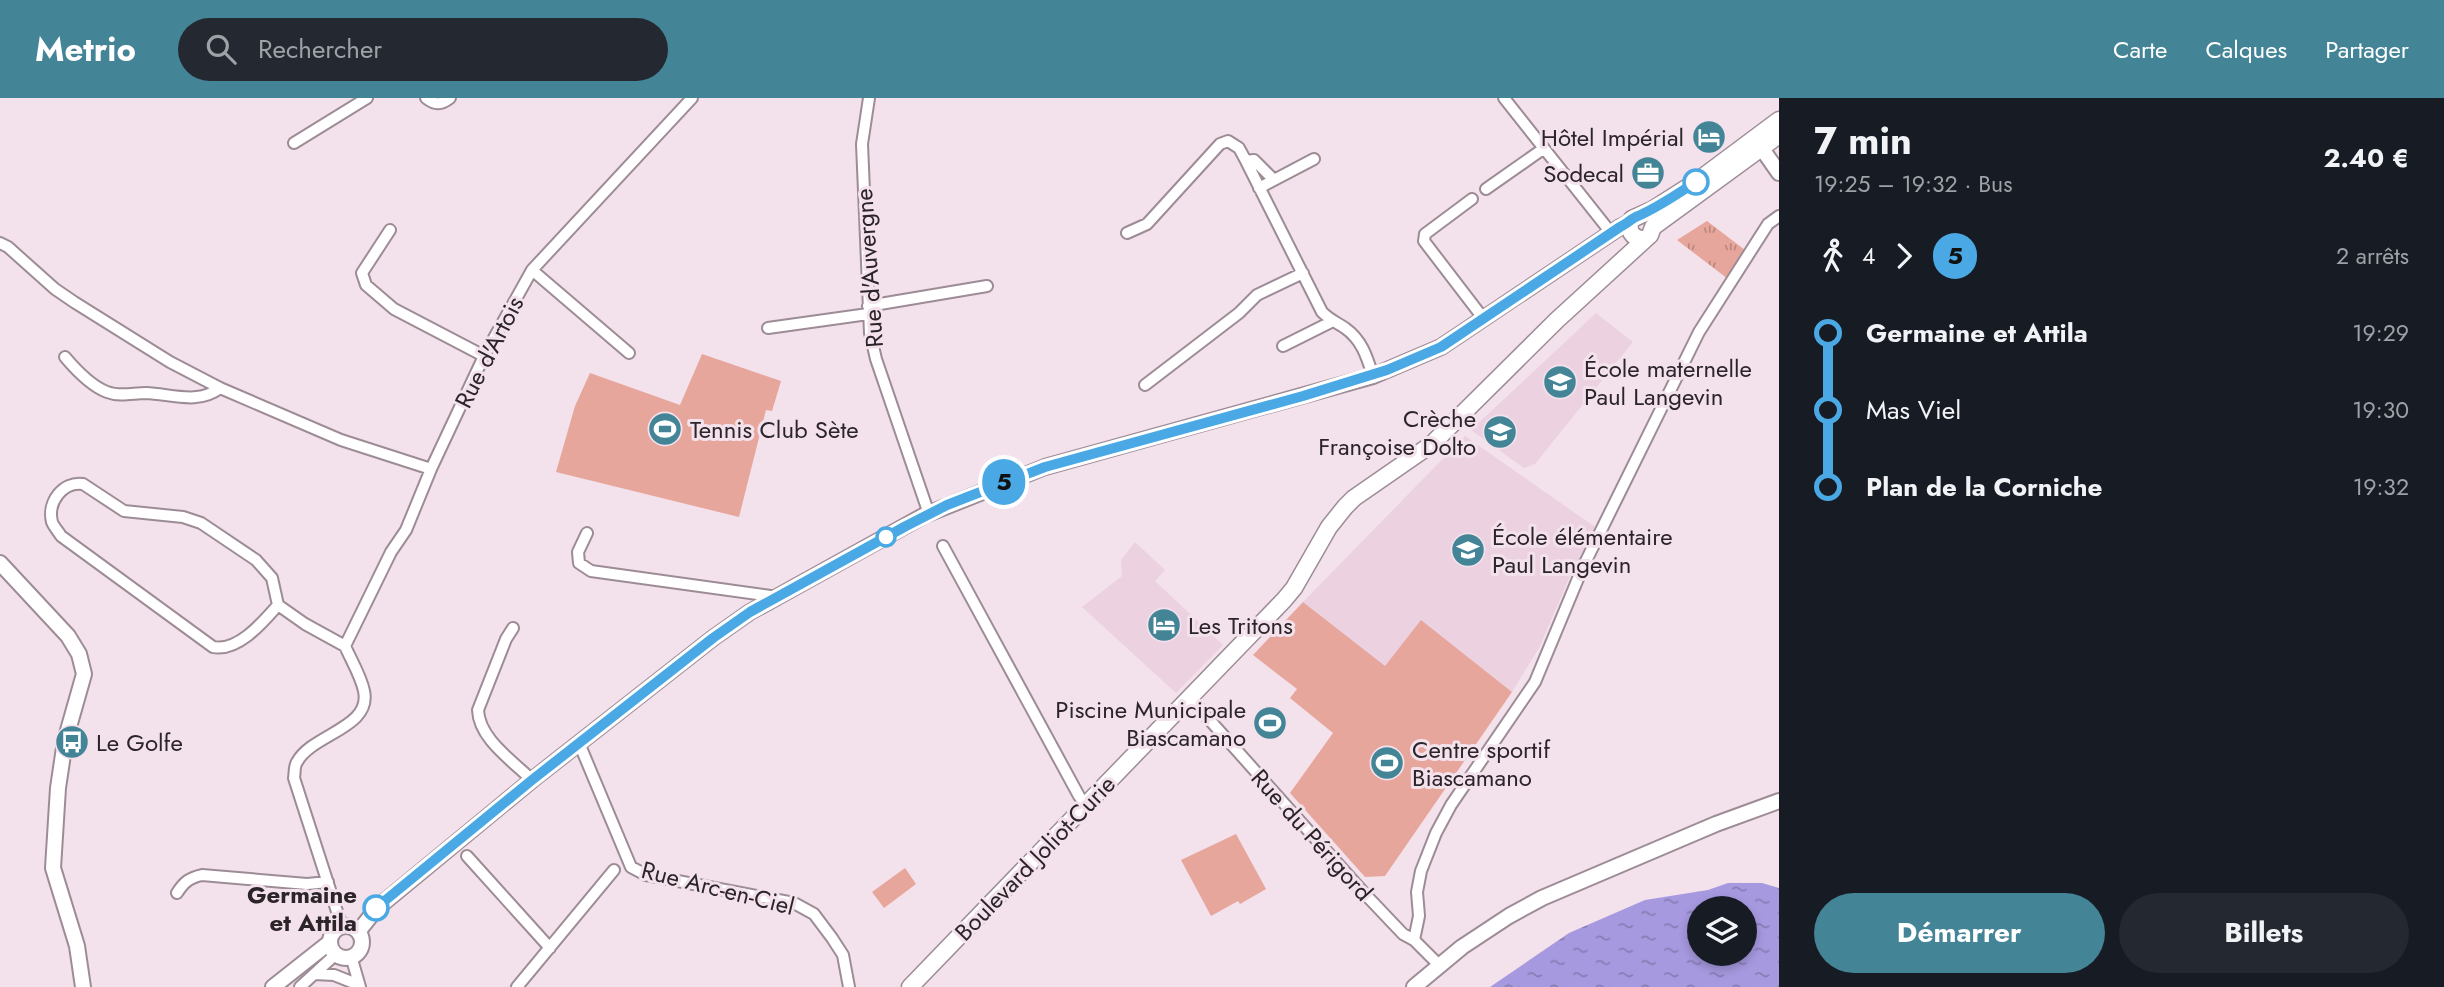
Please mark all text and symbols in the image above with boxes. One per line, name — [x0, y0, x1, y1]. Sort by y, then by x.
search box — [178, 18, 668, 81]
text: Metrio — [35, 26, 136, 73]
icon: search — [202, 30, 240, 68]
text: Rechercher — [258, 30, 382, 68]
text: Carte — [2113, 32, 2167, 67]
text: Calques — [2205, 32, 2287, 67]
text: Partager — [2325, 32, 2409, 67]
text: 7 min — [1814, 113, 1912, 168]
hotel icon: Hôtel Impérial — [1690, 118, 1728, 156]
place label: Hôtel Impérial — [1541, 120, 1684, 155]
text: 2.40 € — [2323, 139, 2409, 177]
office icon: Sodecal — [1629, 154, 1667, 192]
place label: Sodecal — [1543, 156, 1624, 191]
text: 19:25 – 19:32 · Bus — [1814, 167, 2012, 201]
unlabelled marker — [1683, 169, 1709, 195]
street label: Rue d'Auvergne — [846, 187, 892, 349]
icon: walk — [1814, 237, 1852, 275]
icon: forward — [1885, 237, 1923, 275]
text: 5 — [1947, 238, 1963, 273]
text: 4 — [1862, 239, 1875, 273]
text: 2 arrêts — [2336, 239, 2409, 273]
street label: Rue d'Artois — [446, 290, 532, 414]
text: Germaine et Attila — [1866, 314, 2088, 352]
text: 19:29 — [2352, 316, 2409, 350]
place label: École maternelle Paul Langevin — [1584, 351, 1752, 414]
school or university icon: École maternelle Paul Langevin — [1541, 363, 1579, 401]
text: Mas Viel — [1866, 391, 1961, 429]
text: 19:30 — [2352, 393, 2409, 427]
place label: Crèche Françoise Dolto — [1318, 401, 1476, 464]
sports icon: Tennis Club Sète — [646, 410, 684, 448]
place label: Tennis Club Sète — [690, 412, 859, 447]
school or university icon: Crèche Françoise Dolto — [1481, 413, 1519, 451]
line badge: 5 — [981, 459, 1027, 505]
text: 5 — [996, 464, 1012, 499]
text: Plan de la Corniche — [1866, 468, 2102, 506]
text: 19:32 — [2353, 470, 2409, 504]
place label: École élémentaire Paul Langevin — [1492, 519, 1673, 582]
unlabelled marker — [876, 527, 896, 547]
school or university icon: École élémentaire Paul Langevin — [1449, 531, 1487, 569]
hotel icon: Les Tritons — [1145, 606, 1183, 644]
place label: Les Tritons — [1188, 608, 1293, 643]
place label: Piscine Municipale Biascamano — [1055, 692, 1246, 755]
sports icon: Piscine Municipale Biascamano — [1251, 704, 1289, 742]
bus stop icon: Le Golfe — [53, 723, 91, 761]
place label: Le Golfe — [96, 725, 183, 760]
place label: Centre sportif Biascamano — [1412, 732, 1551, 795]
sports icon: Centre sportif Biascamano — [1368, 744, 1406, 782]
street label: Rue du Périgord — [1243, 761, 1381, 909]
street label: Boulevard Joliot-Curie — [947, 767, 1123, 949]
street label: Rue Arc-en-Ciel — [638, 852, 798, 924]
place label: Germaine et Attila — [247, 877, 357, 940]
button: Démarrer — [1814, 893, 2105, 973]
button: Billets — [2119, 893, 2409, 973]
marker: Germaine et Attila — [363, 895, 389, 921]
map controls — [1687, 896, 1757, 966]
button: layers — [1687, 896, 1757, 966]

